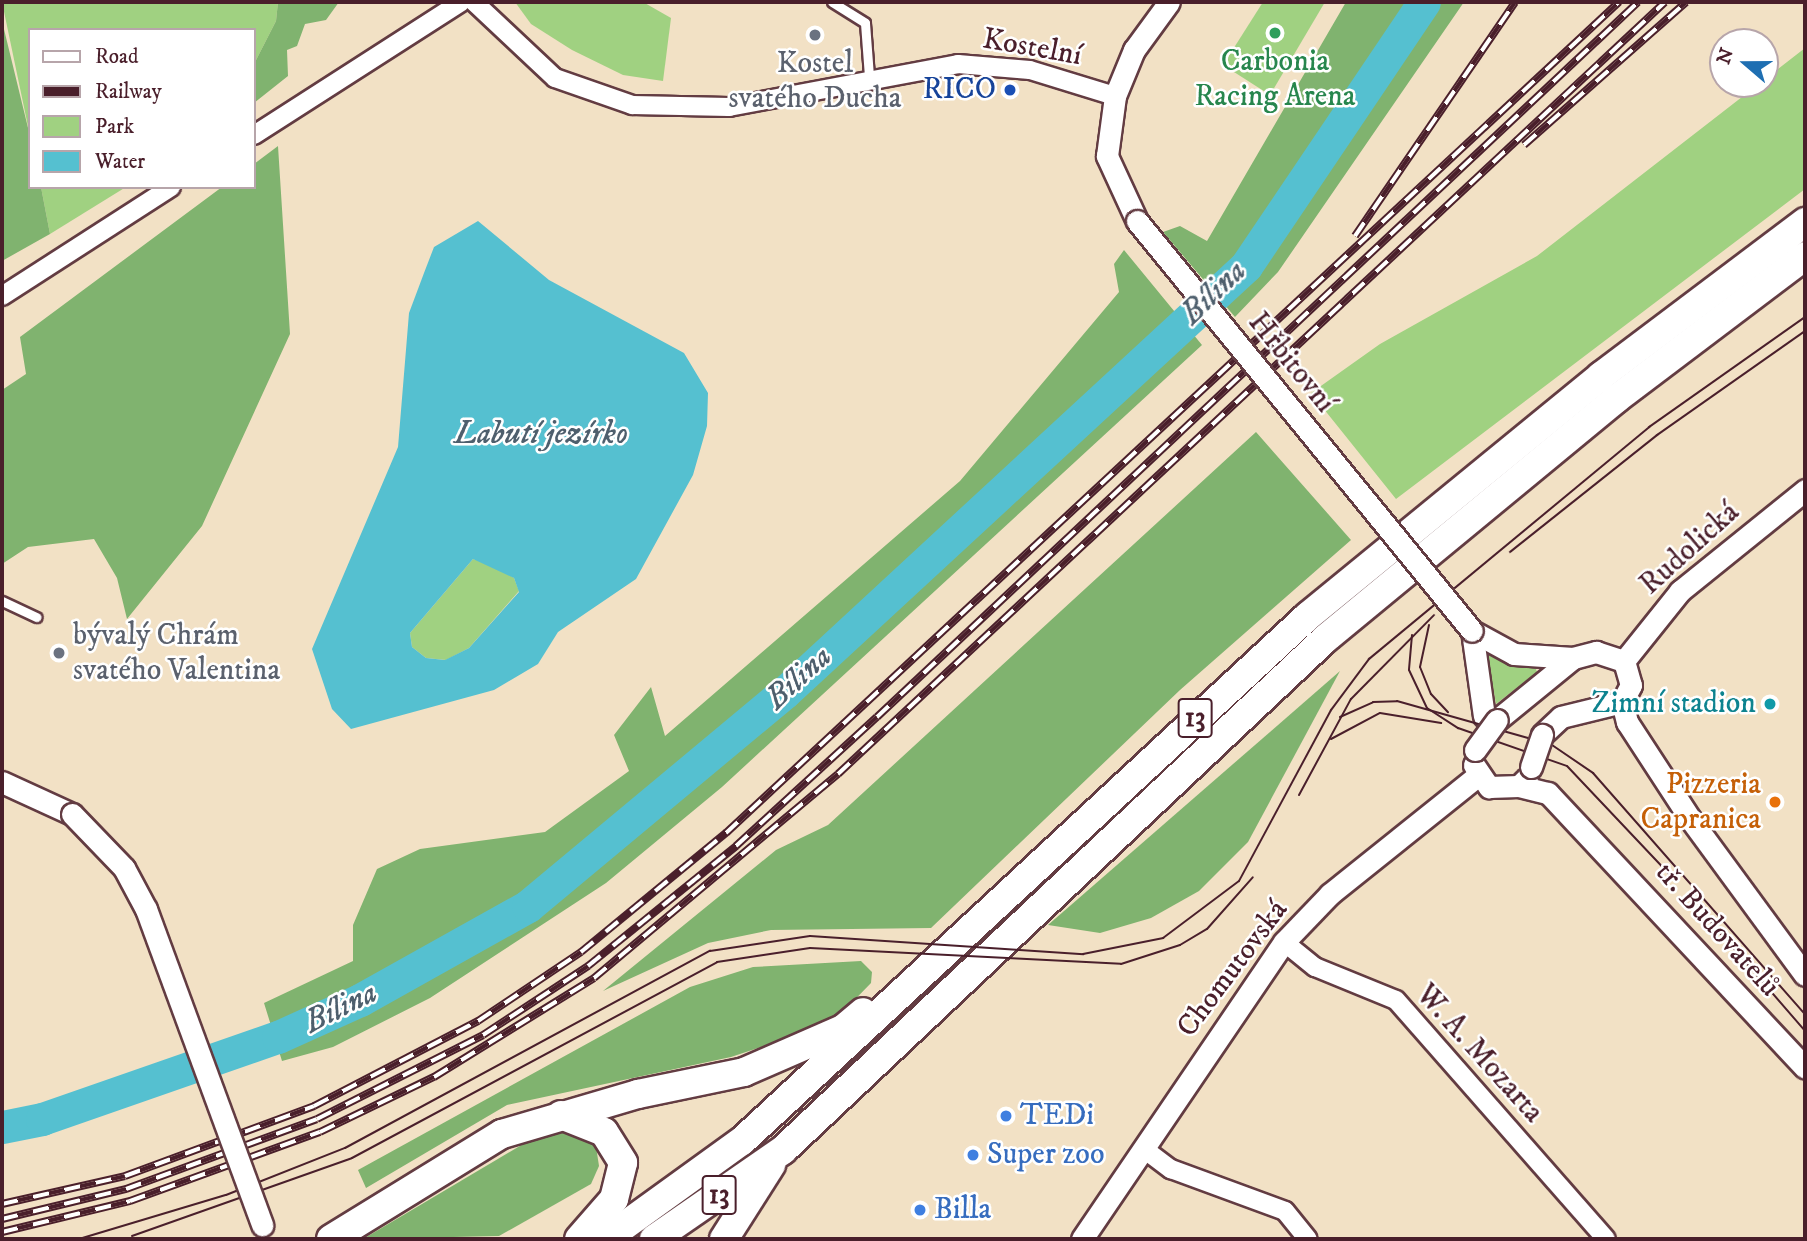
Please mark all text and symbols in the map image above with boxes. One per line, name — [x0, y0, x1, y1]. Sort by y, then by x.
street label: Kostelní — [980, 22, 1084, 74]
marker: Carbonia Racing Arena — [1267, 25, 1283, 41]
marker: Kostel svatého Ducha — [807, 27, 823, 43]
legend — [28, 28, 256, 189]
north arrow — [1709, 28, 1779, 98]
text: Road — [95, 44, 139, 70]
place label: Carbonia Racing Arena — [1194, 44, 1356, 114]
text: N — [1712, 45, 1739, 68]
place label: Kostel svatého Ducha — [729, 46, 901, 116]
place label: RICO — [923, 72, 996, 108]
text: Railway — [95, 79, 162, 105]
marker: RICO — [1002, 82, 1018, 98]
text: Park — [95, 114, 134, 140]
text: Water — [95, 149, 145, 175]
water label: Bílina — [1173, 253, 1255, 333]
street label: Hřbitovní — [1240, 305, 1342, 421]
water label: Labutí jezírko — [454, 415, 628, 453]
street label: Rudolická — [1633, 495, 1747, 603]
place label: bývalý Chrám svatého Valentina — [73, 618, 280, 688]
water label: Bílina — [758, 638, 840, 718]
marker: bývalý Chrám svatého Valentina — [51, 645, 67, 661]
place label: Zimní stadion — [1591, 686, 1756, 722]
road number: 13 — [1178, 694, 1212, 742]
marker: Zimní stadion — [1762, 696, 1778, 712]
place label: Pizzeria Capranica — [1640, 767, 1761, 838]
marker: Pizzeria Capranica — [1767, 794, 1783, 810]
street label: tř. Budovatelů — [1647, 855, 1787, 1005]
street label: Chomutovská — [1170, 893, 1296, 1045]
water label: Bílina — [298, 974, 384, 1042]
street label: W. A. Mozarta — [1408, 977, 1550, 1131]
place label: TEDi — [1020, 1098, 1094, 1134]
marker: TEDi — [998, 1108, 1014, 1124]
place label: Super zoo — [987, 1137, 1104, 1173]
marker: Super zoo — [965, 1147, 981, 1163]
road number: 13 — [702, 1170, 736, 1220]
place label: Billa — [934, 1192, 991, 1228]
marker: Billa — [912, 1202, 928, 1218]

